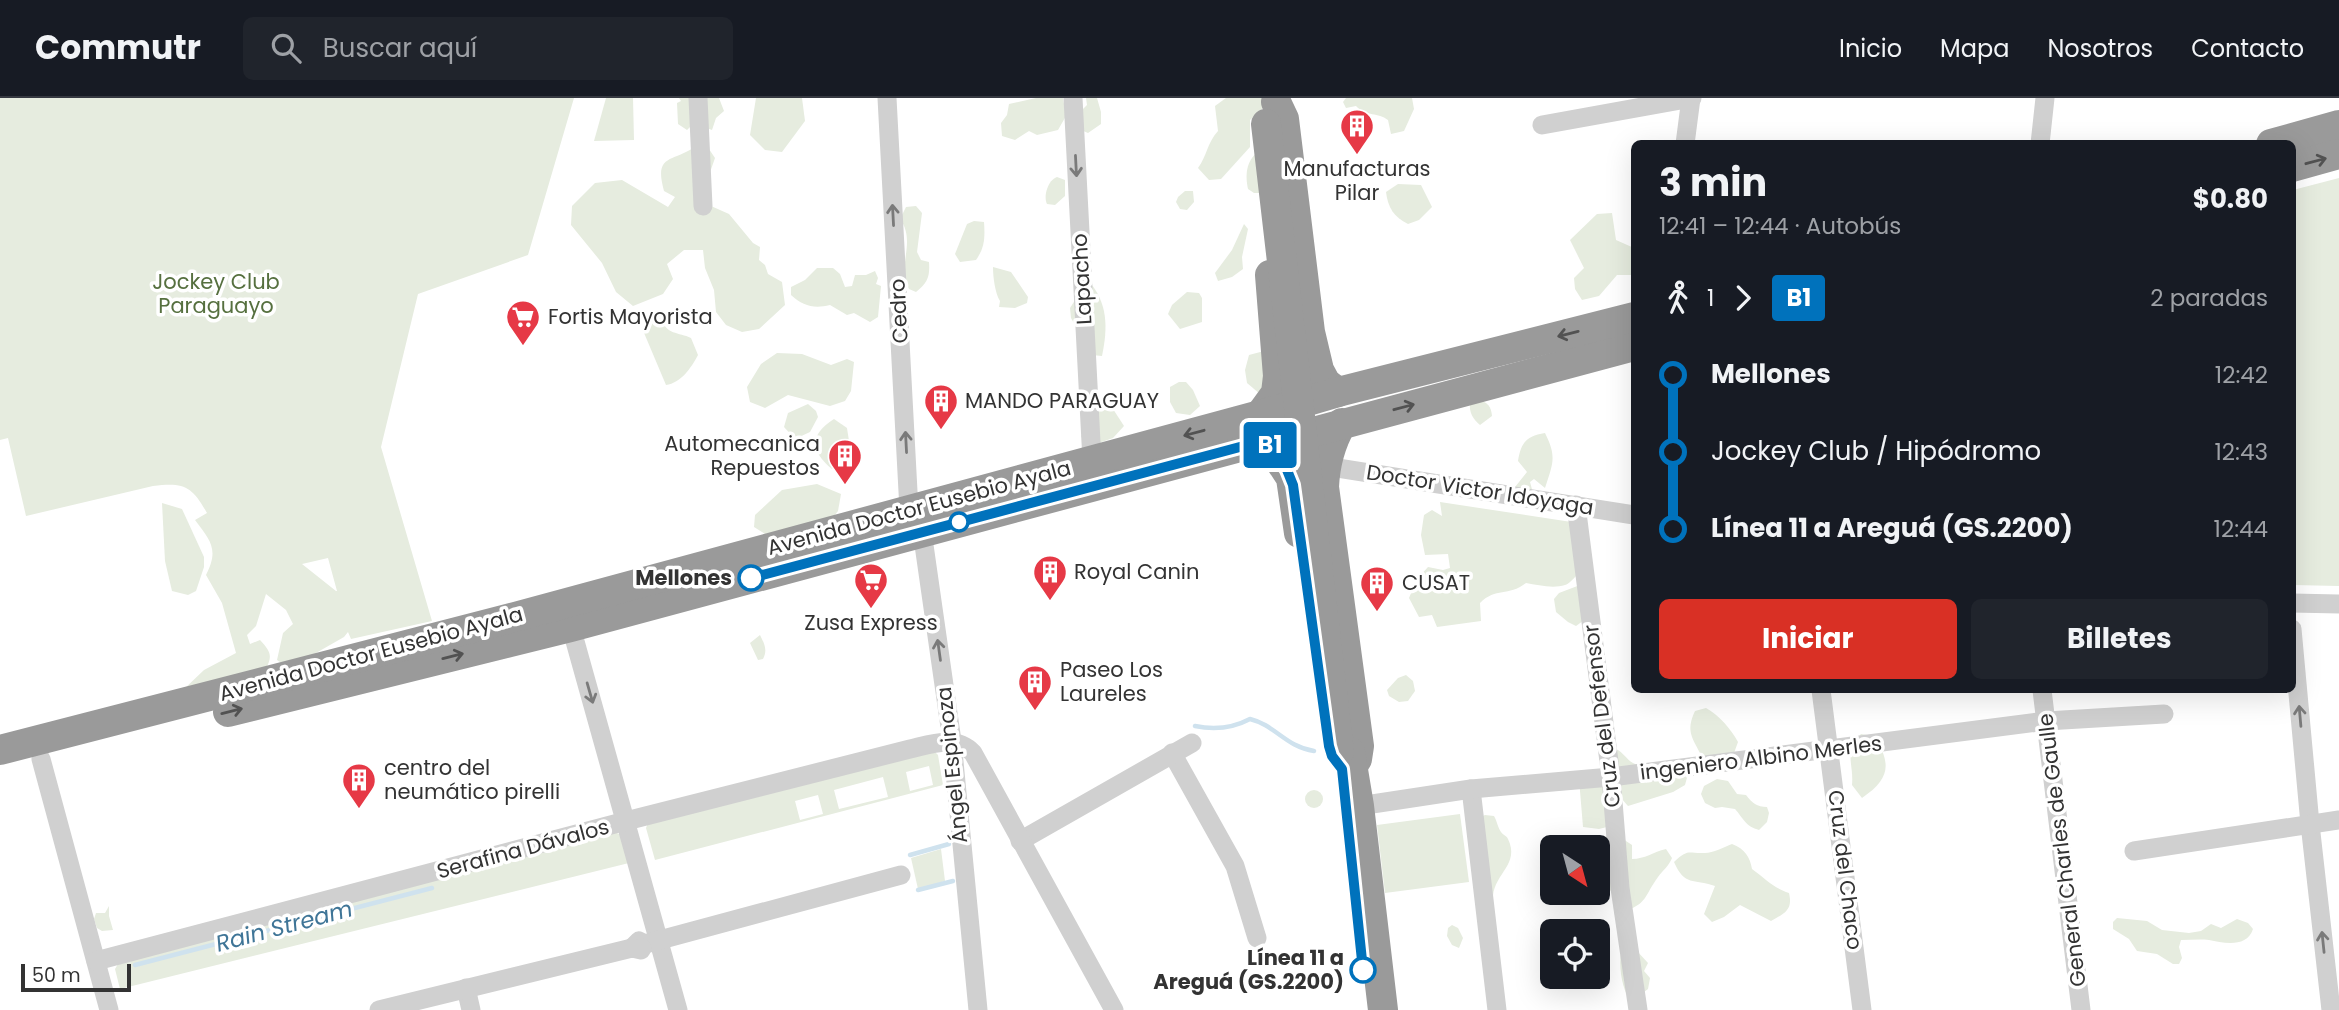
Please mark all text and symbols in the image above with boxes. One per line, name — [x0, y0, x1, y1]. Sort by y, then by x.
search box — [243, 17, 733, 80]
text: Commutr — [35, 24, 201, 71]
icon: search — [267, 29, 305, 67]
text: Buscar aquí — [323, 30, 477, 66]
text: Inicio — [1839, 32, 1902, 65]
text: Mapa — [1940, 32, 2009, 65]
text: Nosotros — [2047, 32, 2153, 65]
text: Contacto — [2191, 32, 2304, 65]
building icon: Manufacturas Pilar — [1338, 107, 1376, 156]
one-way arrow — [2305, 153, 2327, 166]
one-way arrow — [1070, 154, 1083, 177]
place label: Manufacturas Pilar — [1283, 154, 1431, 207]
text: 3 min — [1659, 156, 1767, 209]
text: $0.80 — [2193, 181, 2268, 217]
one-way arrow — [887, 204, 900, 227]
text: 12:41 – 12:44 · Autobús — [1659, 210, 1901, 242]
street label: Lapacho — [1065, 233, 1098, 325]
park label: Jockey Club Paraguayo — [152, 267, 280, 320]
street label: Cedro — [882, 278, 915, 344]
icon: walk — [1659, 279, 1697, 317]
icon: forward — [1724, 279, 1762, 317]
text: B1 — [1786, 281, 1811, 314]
text: 1 — [1707, 282, 1714, 314]
text: 2 paradas — [2150, 282, 2268, 314]
supermarket icon: Fortis Mayorista — [504, 298, 542, 347]
place label: Fortis Mayorista — [548, 302, 713, 331]
one-way arrow — [1557, 328, 1580, 341]
text: Mellones — [1711, 356, 1831, 392]
text: 12:42 — [2215, 359, 2268, 391]
building icon: MANDO PARAGUAY — [922, 382, 960, 431]
place label: MANDO PARAGUAY — [965, 386, 1159, 415]
one-way arrow — [1392, 400, 1415, 413]
line badge: B1 — [1238, 422, 1302, 468]
one-way arrow — [1183, 427, 1206, 440]
text: B1 — [1258, 428, 1282, 461]
place label: Automecanica Repuestos — [664, 429, 820, 482]
one-way arrow — [899, 431, 912, 454]
text: Jockey Club / Hipódromo — [1711, 433, 2041, 469]
text: 12:43 — [2215, 436, 2268, 468]
building icon: Automecanica Repuestos — [826, 437, 864, 486]
street label: Avenida Doctor Eusebio Ayala — [764, 453, 1074, 562]
street label: Doctor Victor Idoyaga — [1365, 457, 1596, 522]
text: Línea 11 a Areguá (GS.2200) — [1711, 510, 2073, 546]
unlabelled marker — [949, 512, 969, 532]
text: 12:44 — [2214, 513, 2268, 545]
building icon: Royal Canin — [1031, 553, 1069, 602]
place label: Royal Canin — [1074, 557, 1199, 586]
supermarket icon: Zusa Express — [852, 561, 890, 610]
place label: Mellones — [635, 563, 732, 592]
building icon: CUSAT — [1358, 564, 1396, 613]
marker: Mellones — [738, 565, 764, 591]
place label: CUSAT — [1402, 568, 1470, 597]
street label: Avenida Doctor Eusebio Ayala — [216, 599, 526, 708]
button: Iniciar — [1659, 599, 1957, 679]
button: Billetes — [1971, 599, 2268, 679]
place label: Zusa Express — [804, 608, 938, 637]
street label: Cruz del Defensor — [1576, 623, 1627, 809]
one-way arrow — [932, 639, 945, 661]
one-way arrow — [441, 649, 464, 662]
place label: Paseo Los Laureles — [1060, 655, 1163, 708]
building icon: Paseo Los Laureles — [1016, 663, 1054, 712]
one-way arrow — [585, 682, 598, 704]
street label: Ángel Espinoza — [929, 685, 974, 845]
one-way arrow — [221, 704, 243, 717]
one-way arrow — [2293, 705, 2306, 728]
street label: General Charles de Gaulle — [2030, 712, 2093, 988]
street label: ingeniero Albino Merles — [1638, 728, 1884, 787]
place label: centro del neumático pirelli — [384, 753, 560, 806]
building icon: centro del neumático pirelli — [340, 761, 378, 810]
street label: Cruz del Chaco — [1821, 788, 1870, 951]
street label: Serafina Dávalos — [433, 812, 612, 885]
north arrow — [1540, 835, 1610, 905]
map controls — [1540, 835, 1610, 989]
water label: Rain Stream — [212, 892, 356, 960]
button: locate — [1540, 919, 1610, 989]
one-way arrow — [2317, 931, 2330, 954]
place label: Línea 11 a Areguá (GS.2200) — [1153, 943, 1344, 996]
marker: Línea 11 a Areguá (GS.2200) — [1350, 957, 1376, 983]
scale bar — [21, 961, 131, 993]
text: 50 m — [32, 962, 81, 989]

